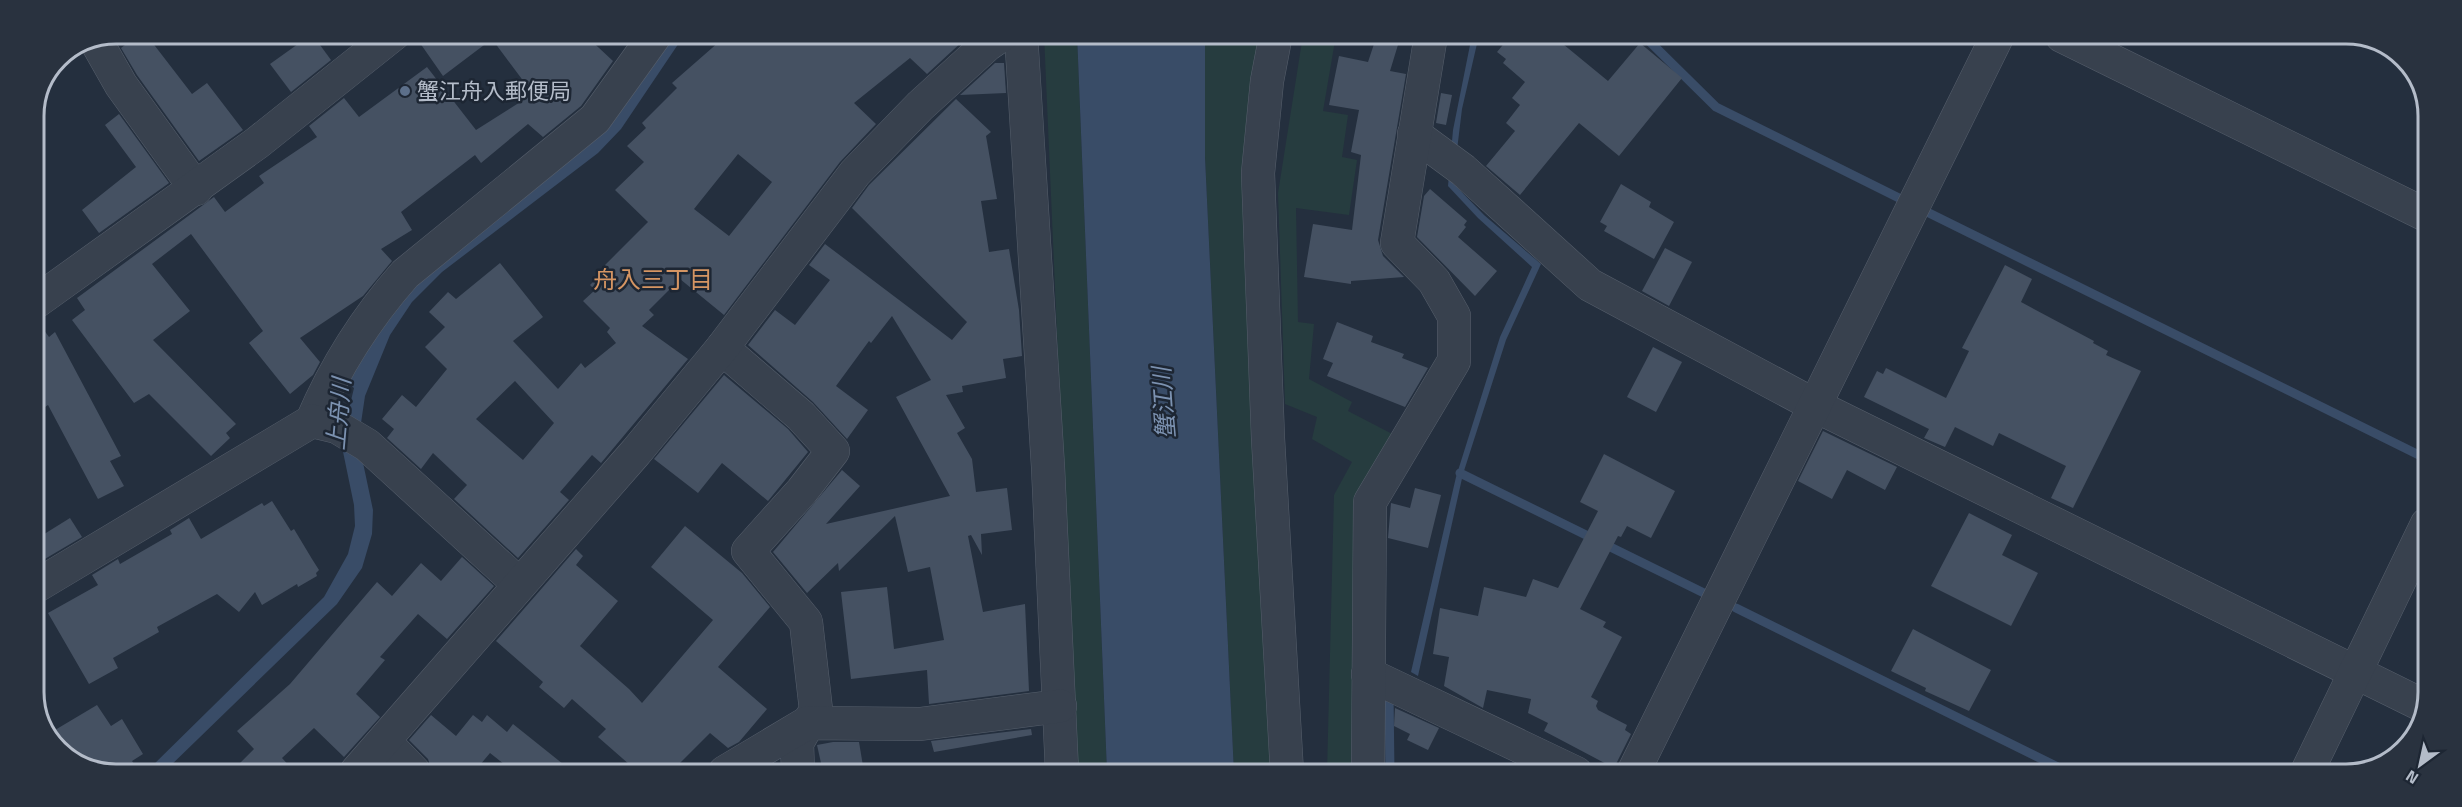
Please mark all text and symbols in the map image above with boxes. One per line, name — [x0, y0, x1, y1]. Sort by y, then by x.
place label: 蟹江舟入郵便局 — [417, 74, 571, 108]
marker: 蟹江舟入郵便局 — [398, 84, 412, 98]
district label: 舟入三丁目 — [593, 261, 713, 297]
water label: 蟹江川 — [1142, 363, 1183, 440]
water label: 上舟川 — [317, 374, 359, 451]
north arrow — [2390, 735, 2450, 795]
text: N — [2401, 764, 2423, 791]

